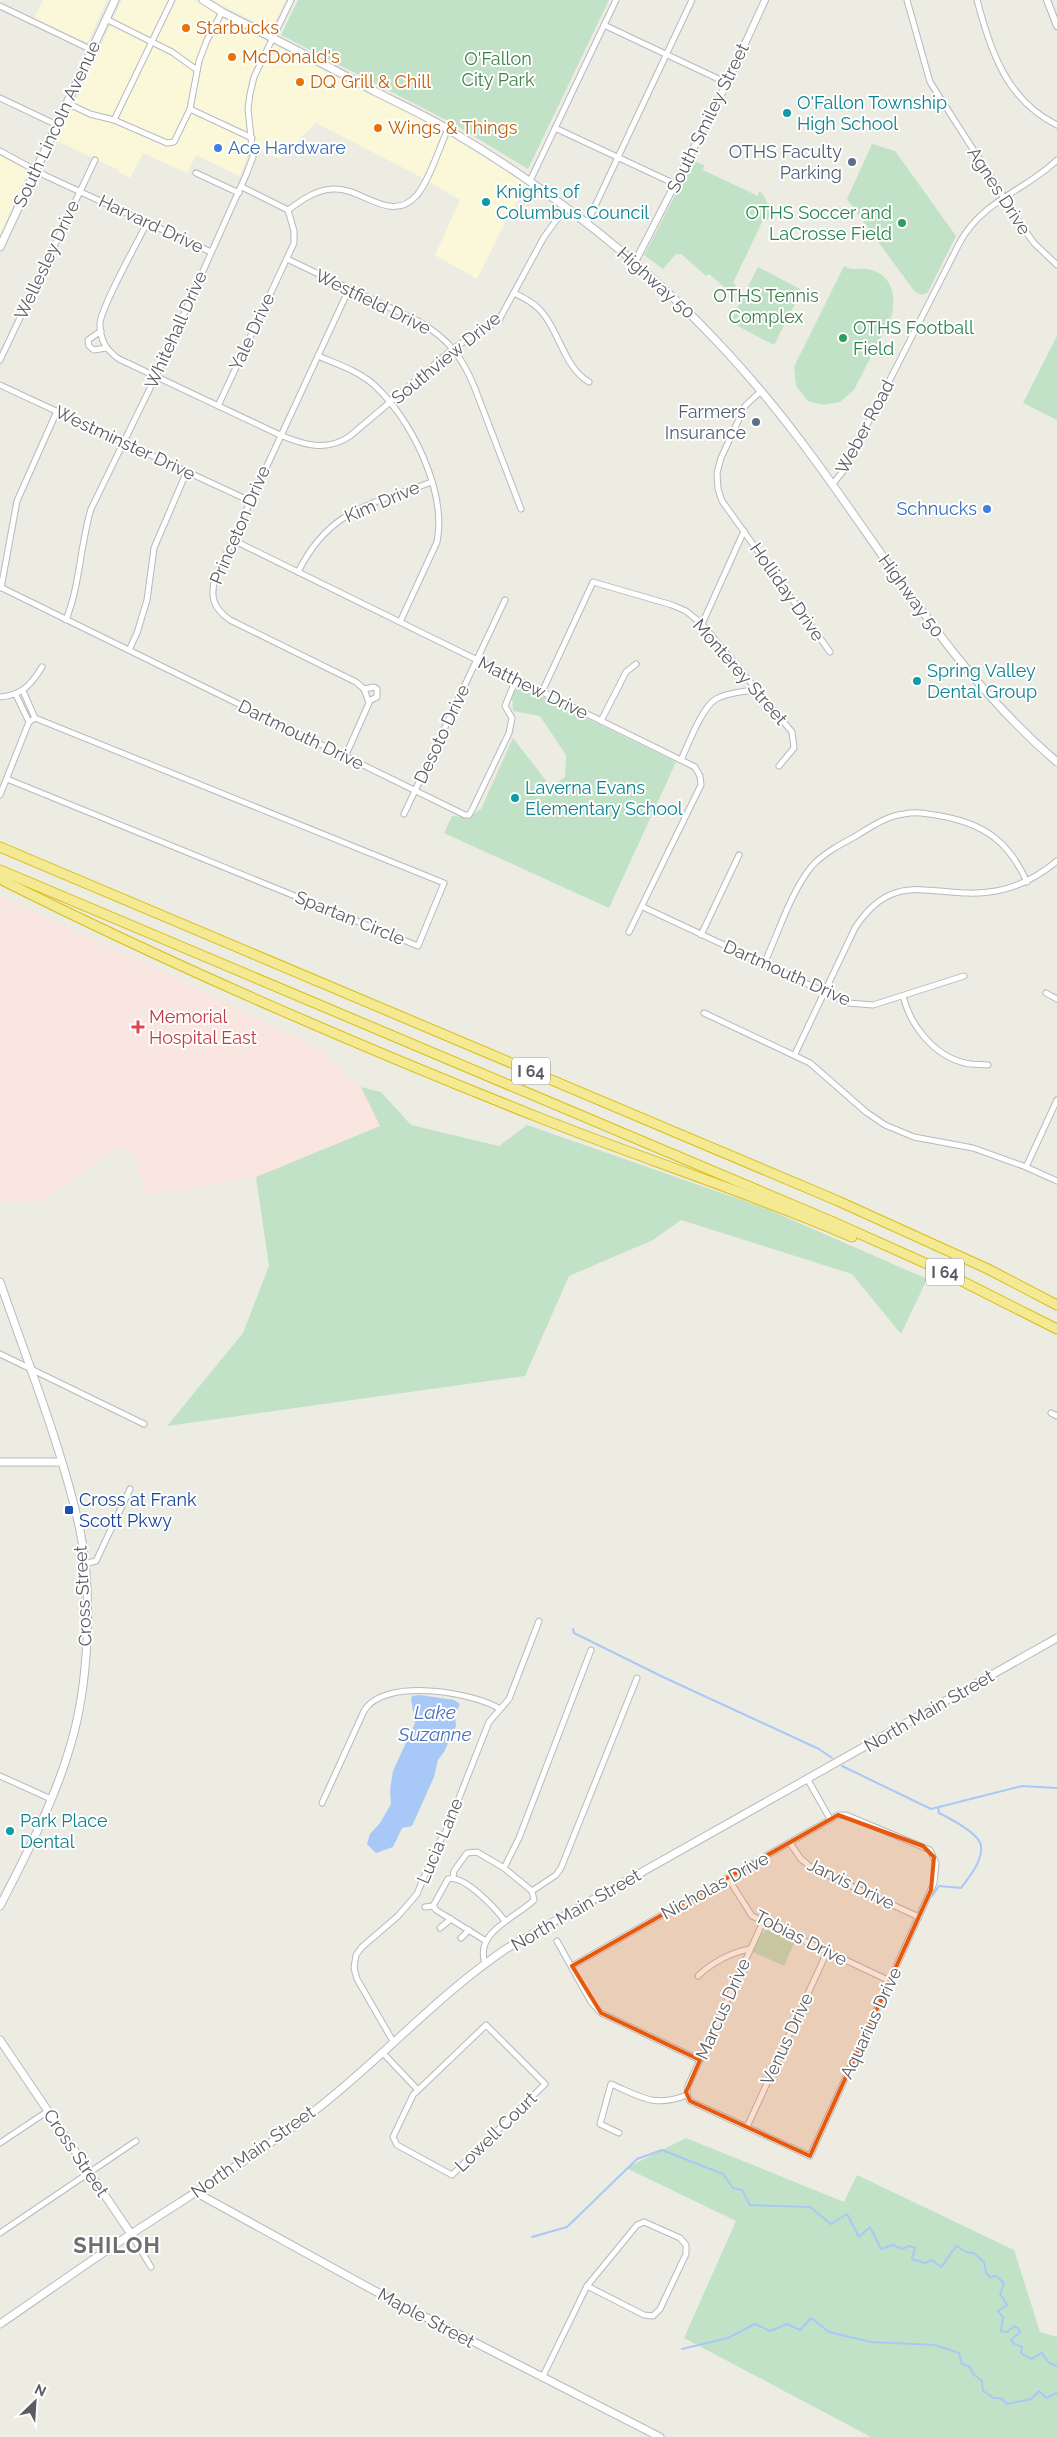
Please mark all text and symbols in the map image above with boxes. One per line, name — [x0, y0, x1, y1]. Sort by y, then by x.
place label: Starbucks — [196, 17, 279, 38]
marker: Starbucks — [180, 22, 192, 34]
street label: South Lincoln Avenue — [9, 37, 105, 210]
street label: South Smiley Street — [662, 40, 753, 196]
place label: McDonald's — [242, 46, 340, 67]
park label: O'Fallon City Park — [462, 48, 535, 90]
marker: McDonald's — [226, 51, 238, 63]
place label: DQ Grill & Chill — [310, 71, 431, 92]
marker: DQ Grill & Chill — [294, 76, 306, 88]
place label: O'Fallon Township High School — [797, 92, 947, 134]
marker: O'Fallon Township High School — [781, 107, 793, 119]
place label: Wings & Things — [388, 117, 518, 138]
marker: Wings & Things — [372, 122, 384, 134]
place label: Ace Hardware — [228, 137, 346, 158]
place label: OTHS Faculty Parking — [729, 141, 842, 183]
marker: Ace Hardware — [212, 142, 224, 154]
street label: Agnes Drive — [963, 143, 1036, 239]
marker: OTHS Faculty Parking — [846, 156, 858, 168]
place label: Knights of Columbus Council — [496, 181, 649, 223]
street label: Harvard Drive — [95, 190, 207, 257]
street label: Wellesley Drive — [10, 196, 84, 323]
marker: Knights of Columbus Council — [480, 196, 492, 208]
place label: OTHS Soccer and LaCrosse Field — [745, 202, 892, 244]
marker: OTHS Soccer and LaCrosse Field — [896, 217, 908, 229]
street label: Highway 50 — [613, 242, 699, 323]
street label: Westfield Drive — [312, 264, 435, 339]
street label: Whitehall Drive — [140, 267, 211, 392]
park label: OTHS Tennis Complex — [713, 285, 819, 327]
street label: Yale Drive — [225, 289, 279, 374]
street label: Southview Drive — [387, 307, 505, 408]
place label: OTHS Football Field — [853, 317, 974, 359]
marker: OTHS Football Field — [837, 332, 849, 344]
street label: Weber Road — [831, 376, 898, 477]
street label: Westminster Drive — [52, 401, 199, 484]
place label: Farmers Insurance — [665, 401, 746, 443]
marker: Farmers Insurance — [750, 416, 762, 428]
street label: Princeton Drive — [205, 462, 274, 587]
street label: Kim Drive — [341, 476, 423, 527]
place label: Schnucks — [896, 498, 977, 519]
marker: Schnucks — [981, 503, 993, 515]
street label: Holliday Drive — [746, 539, 829, 645]
street label: Highway 50 — [874, 550, 948, 641]
street label: Monterey Street — [689, 614, 792, 729]
street label: Matthew Drive — [475, 652, 592, 723]
place label: Spring Valley Dental Group — [927, 660, 1037, 702]
marker: Spring Valley Dental Group — [911, 675, 923, 687]
street label: Desoto Drive — [409, 681, 474, 787]
street label: Dartmouth Drive — [235, 695, 368, 774]
place label: Laverna Evans Elementary School — [525, 777, 683, 819]
marker: Laverna Evans Elementary School — [509, 792, 521, 804]
street label: Spartan Circle — [292, 886, 409, 949]
street label: Dartmouth Drive — [720, 935, 854, 1010]
place label: Memorial Hospital East — [149, 1006, 257, 1048]
marker: Memorial Hospital East — [131, 1020, 145, 1034]
road number: I 64 — [512, 1058, 550, 1084]
road number: I 64 — [926, 1258, 964, 1286]
place label: Cross at Frank Scott Pkwy — [79, 1489, 197, 1531]
marker: Cross at Frank Scott Pkwy — [63, 1504, 75, 1516]
street label: Cross Street — [69, 1545, 96, 1647]
street label: North Main Street — [860, 1665, 997, 1756]
water label: Lake Suzanne — [397, 1701, 472, 1745]
street label: Lucia Lane — [412, 1795, 467, 1887]
place label: Park Place Dental — [20, 1810, 108, 1852]
marker: Park Place Dental — [4, 1825, 16, 1837]
street label: Nicholas Drive — [657, 1847, 773, 1924]
street label: Jarvis Drive — [804, 1853, 899, 1914]
street label: North Main Street — [507, 1864, 644, 1955]
street label: Tobias Drive — [752, 1905, 851, 1970]
street label: Marcus Drive — [691, 1955, 754, 2063]
street label: Aquarius Drive — [836, 1963, 906, 2082]
street label: Venus Drive — [756, 1989, 817, 2088]
street label: Lowell Court — [450, 2087, 541, 2176]
street label: North Main Street — [187, 2101, 319, 2202]
street label: Cross Street — [39, 2105, 113, 2200]
district label: SHILOH — [73, 2232, 161, 2258]
street label: Maple Street — [374, 2283, 478, 2352]
north arrow — [10, 2377, 60, 2427]
text: N — [32, 2381, 49, 2400]

